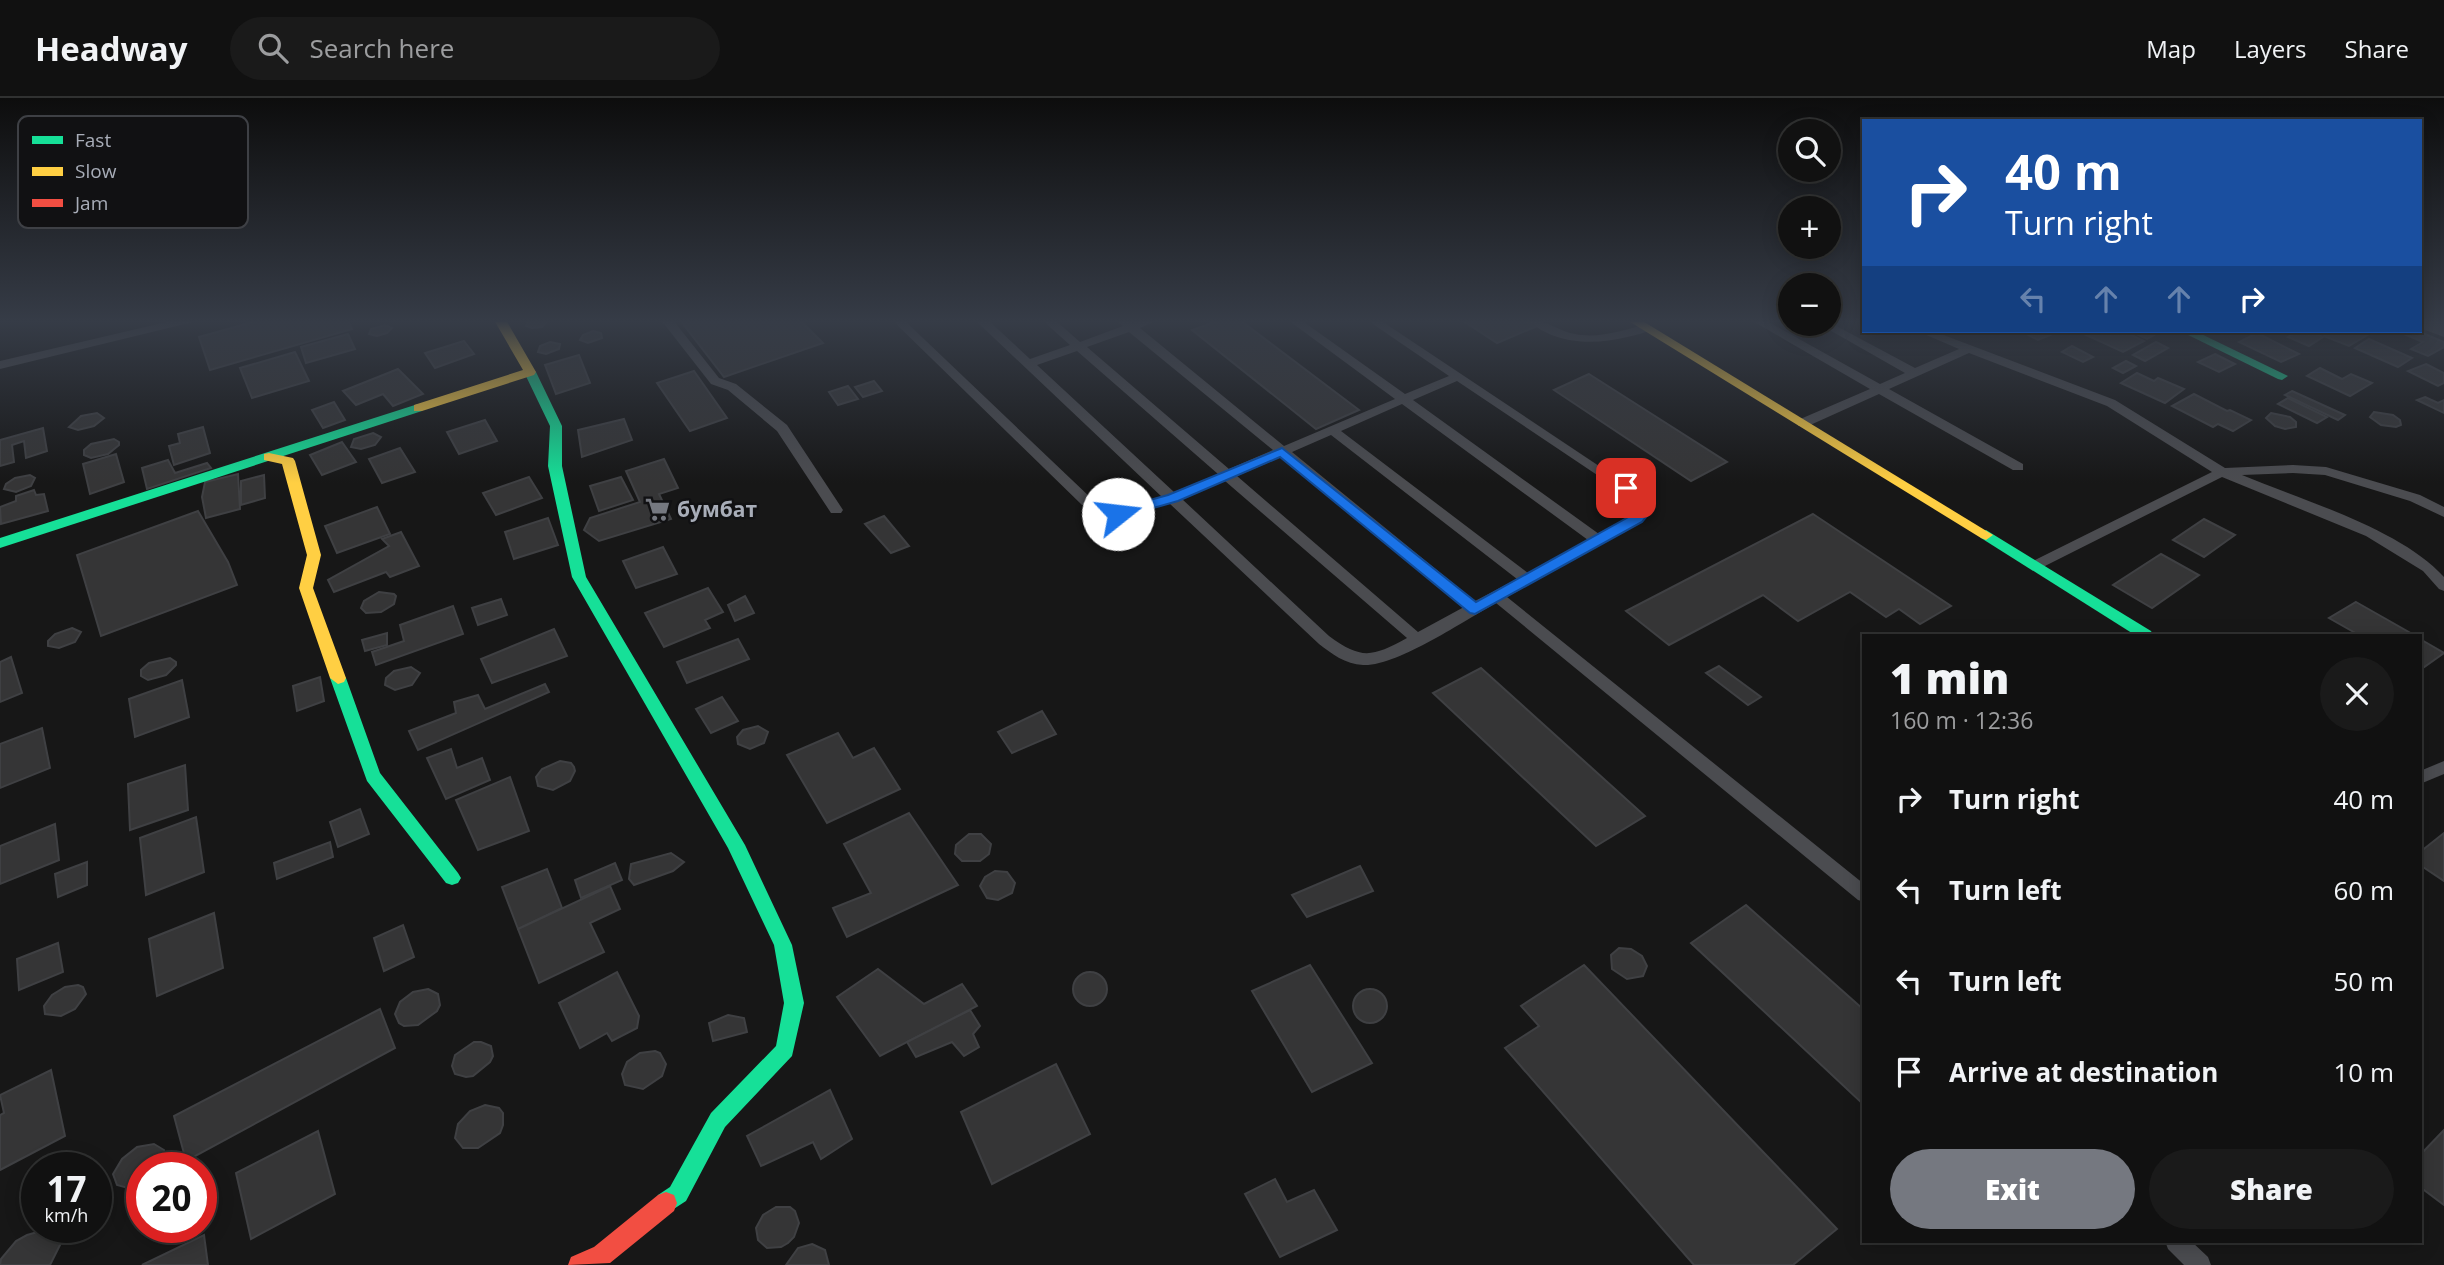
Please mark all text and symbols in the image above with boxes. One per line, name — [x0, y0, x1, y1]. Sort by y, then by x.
search box — [230, 17, 720, 80]
text: Headway — [35, 26, 188, 71]
icon: search — [254, 29, 292, 67]
text: Search here — [310, 30, 454, 66]
text: Map — [2146, 32, 2196, 65]
text: Layers — [2234, 32, 2307, 65]
text: Share — [2345, 32, 2409, 65]
legend — [18, 116, 248, 228]
map controls — [1778, 119, 1841, 336]
button: search — [1778, 119, 1841, 182]
text: Fast — [75, 127, 111, 153]
text: 40 m — [2005, 138, 2122, 204]
icon: right — [1890, 147, 1981, 238]
text: Slow — [75, 158, 117, 184]
text: Jam — [73, 190, 108, 216]
button: + — [1778, 196, 1841, 259]
text: Turn right — [2005, 201, 2153, 244]
button: − — [1778, 273, 1841, 336]
icon: left — [2014, 280, 2052, 318]
icon: ahead — [2087, 280, 2125, 318]
icon: ahead — [2160, 280, 2198, 318]
icon: right — [2233, 280, 2271, 318]
pin — [1596, 458, 1656, 518]
icon: arrive — [1607, 469, 1645, 507]
position arrow — [1081, 477, 1155, 551]
supermarket icon: бумбат — [643, 495, 671, 523]
place label: бумбат — [677, 495, 757, 523]
text: 1 min — [1890, 649, 2009, 706]
button: close — [2320, 657, 2394, 731]
text: 160 m · 12:36 — [1890, 704, 2033, 736]
icon: right — [1890, 780, 1928, 818]
text: Turn right — [1949, 781, 2080, 817]
text: 40 m — [2333, 781, 2394, 817]
icon: left — [1890, 871, 1928, 909]
text: Turn left — [1949, 872, 2061, 908]
text: 60 m — [2333, 872, 2394, 908]
icon: left — [1890, 962, 1928, 1000]
text: Turn left — [1949, 963, 2061, 999]
text: 50 m — [2333, 963, 2394, 999]
icon: arrive — [1890, 1053, 1928, 1091]
text: Arrive at destination — [1949, 1054, 2218, 1090]
text: 10 m — [2333, 1054, 2394, 1090]
button: Exit — [1890, 1149, 2135, 1229]
button: Share — [2149, 1149, 2394, 1229]
speed limit sign: 20 — [126, 1152, 217, 1243]
text: 17 — [46, 1165, 87, 1212]
text: km/h — [45, 1203, 88, 1227]

